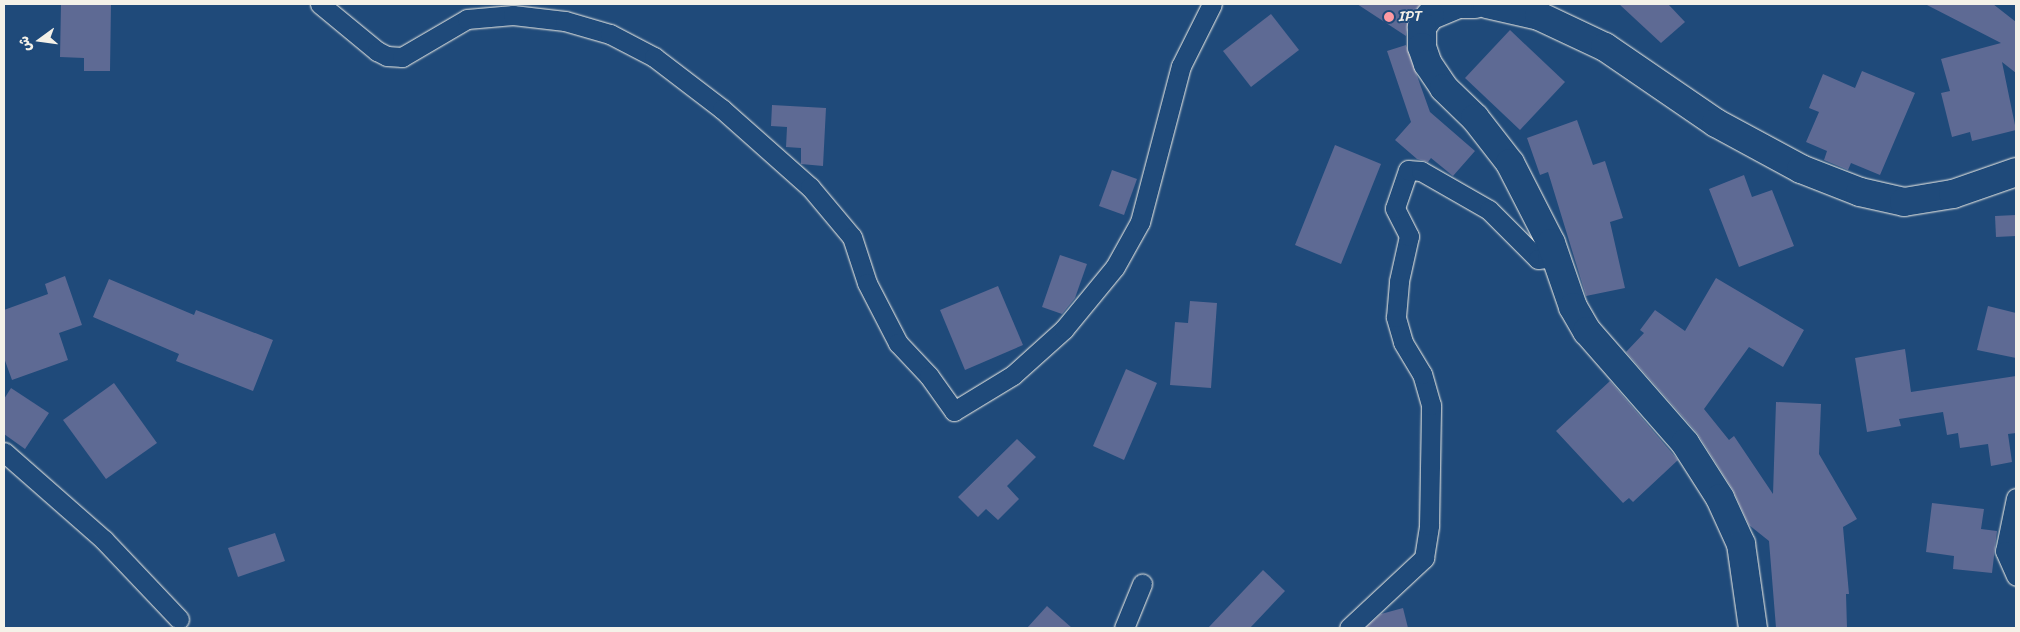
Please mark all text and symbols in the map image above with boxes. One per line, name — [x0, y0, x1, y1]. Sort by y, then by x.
place label: IPT — [1399, 8, 1422, 26]
marker: IPT — [1383, 11, 1395, 23]
north arrow — [15, 15, 65, 65]
text: ش — [11, 33, 39, 54]

